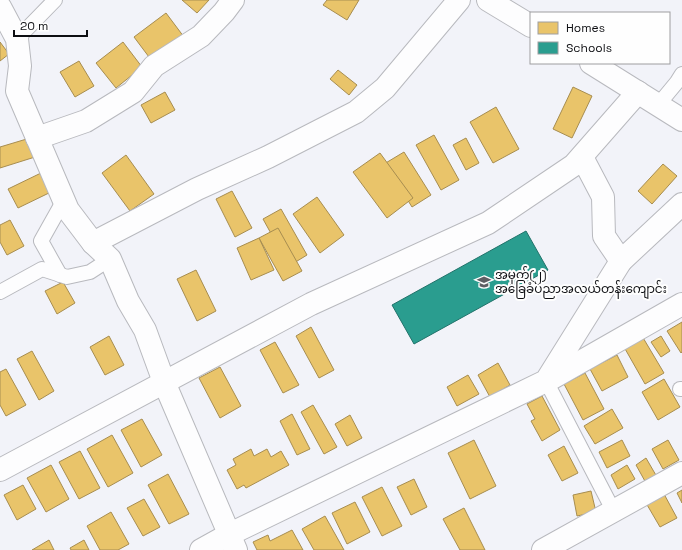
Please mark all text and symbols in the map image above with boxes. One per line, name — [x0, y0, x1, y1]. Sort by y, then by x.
scale bar — [14, 12, 87, 38]
legend — [530, 12, 670, 64]
text: 20 m — [20, 18, 48, 34]
text: Homes — [566, 20, 605, 36]
text: Schools — [566, 40, 612, 56]
place label: အမှတ်(၂) အခြေခံပညာအလယ်တန်းကျောင်း — [495, 266, 667, 299]
school or university icon: အမှတ်(၂) အခြေခံပညာအလယ်တန်းကျောင်း — [476, 274, 492, 290]

